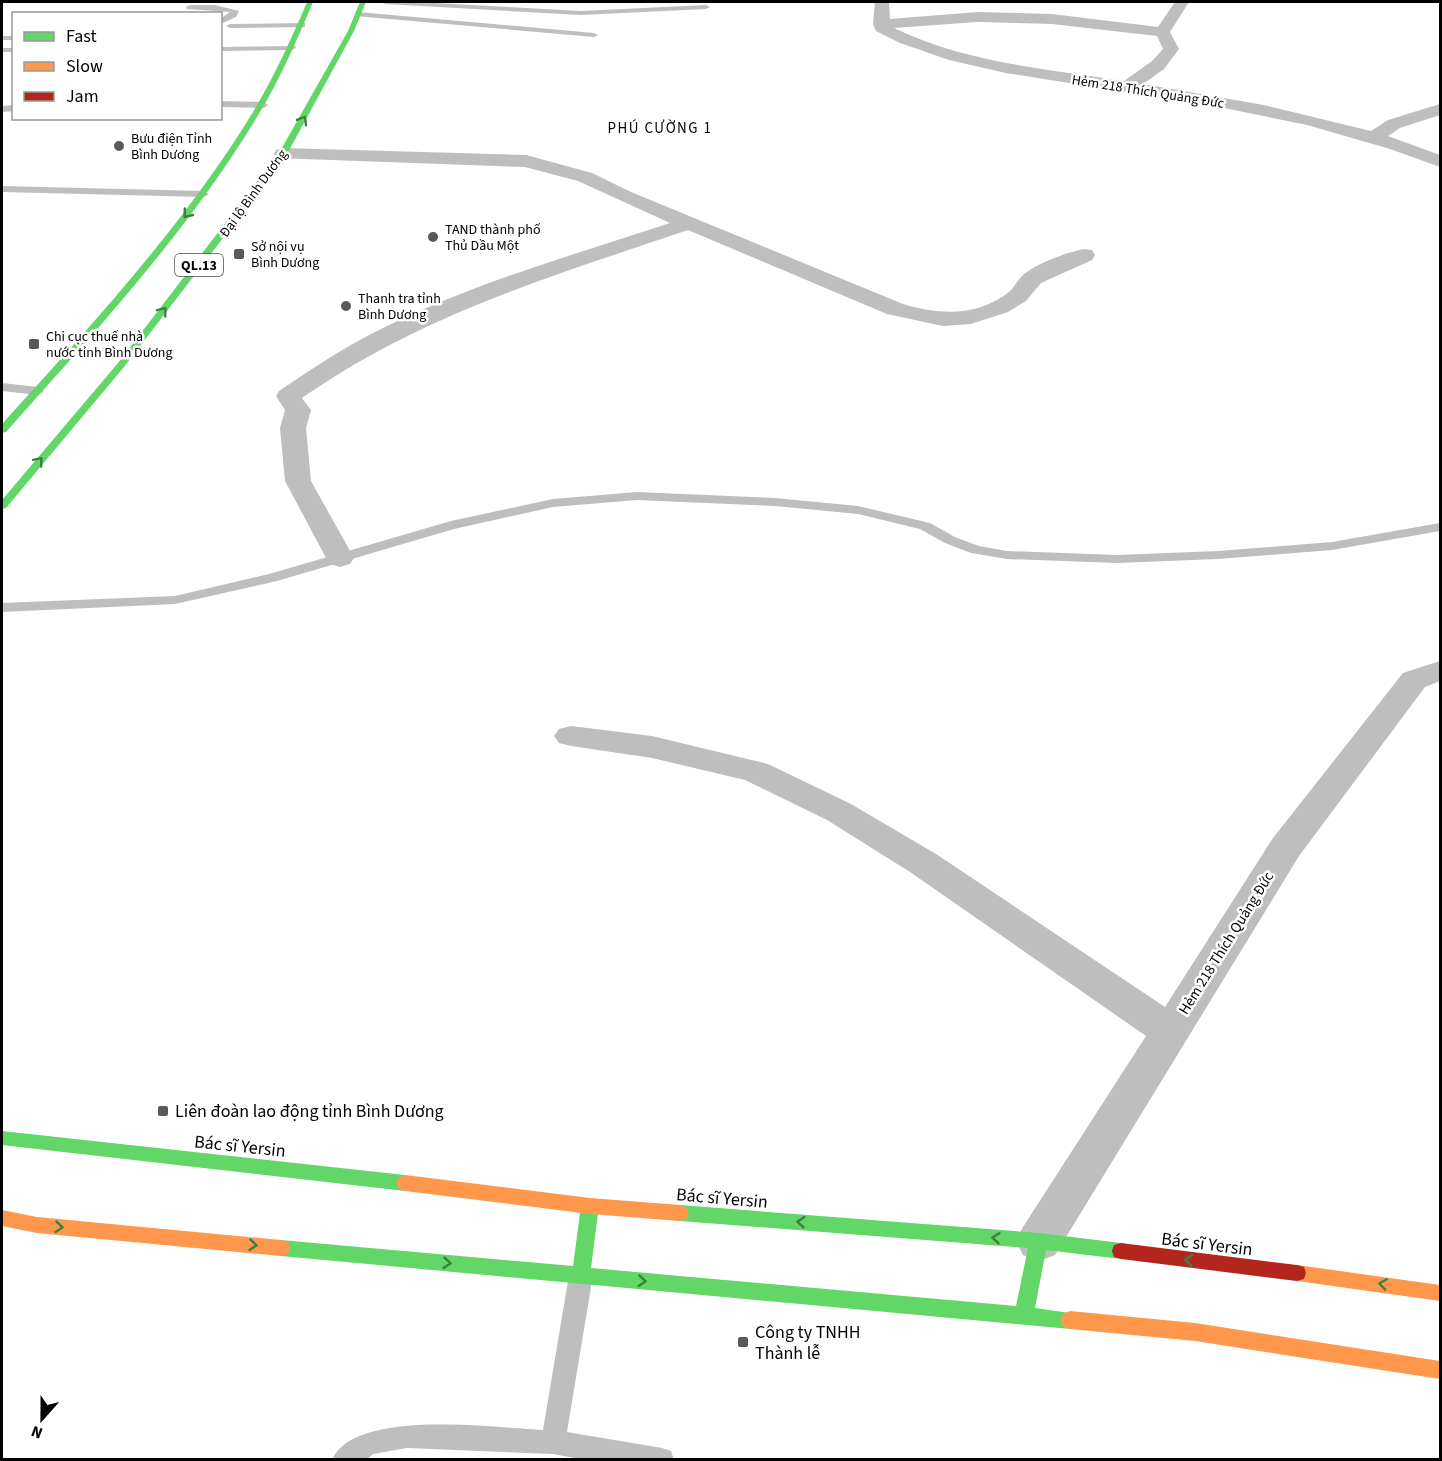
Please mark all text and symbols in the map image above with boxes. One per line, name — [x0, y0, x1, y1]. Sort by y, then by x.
legend — [12, 12, 222, 120]
text: Fast — [66, 24, 97, 49]
text: Slow — [66, 54, 103, 79]
street label: Hẻm 218 Thích Quảng Đức — [1070, 70, 1226, 114]
text: Jam — [66, 84, 99, 109]
one-way arrow — [295, 116, 307, 126]
district label: PHÚ CƯỜNG 1 — [607, 118, 713, 139]
place label: Bưu điện Tỉnh Bình Dương — [131, 129, 212, 165]
marker: Bưu điện Tỉnh Bình Dương — [112, 139, 126, 153]
street label: Đại lộ Bình Dương — [215, 145, 293, 242]
one-way arrow — [183, 207, 194, 218]
place label: TAND thành phố Thủ Dầu Một — [445, 220, 541, 256]
marker: TAND thành phố Thủ Dầu Một — [426, 230, 440, 244]
place label: Sở nội vụ Bình Dương — [251, 237, 319, 273]
marker: Sở nội vụ Bình Dương — [232, 247, 246, 261]
road number: QL.13 — [175, 254, 223, 276]
place label: Thanh tra tỉnh Bình Dương — [358, 289, 441, 325]
marker: Thanh tra tỉnh Bình Dương — [339, 299, 353, 313]
one-way arrow — [156, 306, 167, 317]
place label: Chi cục thuế nhà nước tỉnh Bình Dương — [46, 327, 173, 363]
marker: Chi cục thuế nhà nước tỉnh Bình Dương — [27, 337, 41, 351]
one-way arrow — [32, 457, 43, 468]
street label: Hẻm 218 Thích Quảng Đức — [1174, 868, 1279, 1019]
place label: Liên đoàn lao động tỉnh Bình Dương — [175, 1099, 444, 1124]
marker: Liên đoàn lao động tỉnh Bình Dương — [156, 1104, 170, 1118]
street label: Bác sĩ Yersin — [193, 1129, 287, 1164]
street label: Bác sĩ Yersin — [675, 1182, 769, 1215]
one-way arrow — [797, 1216, 806, 1229]
one-way arrow — [55, 1220, 64, 1233]
street label: Bác sĩ Yersin — [1160, 1226, 1254, 1262]
one-way arrow — [991, 1232, 1000, 1245]
one-way arrow — [249, 1238, 258, 1251]
one-way arrow — [1185, 1254, 1194, 1266]
one-way arrow — [443, 1256, 452, 1269]
one-way arrow — [637, 1274, 646, 1287]
one-way arrow — [1378, 1278, 1387, 1290]
place label: Công ty TNHH Thành lễ — [755, 1320, 860, 1366]
marker: Công ty TNHH Thành lễ — [736, 1335, 750, 1349]
north arrow — [12, 1389, 72, 1449]
text: N — [28, 1420, 46, 1444]

